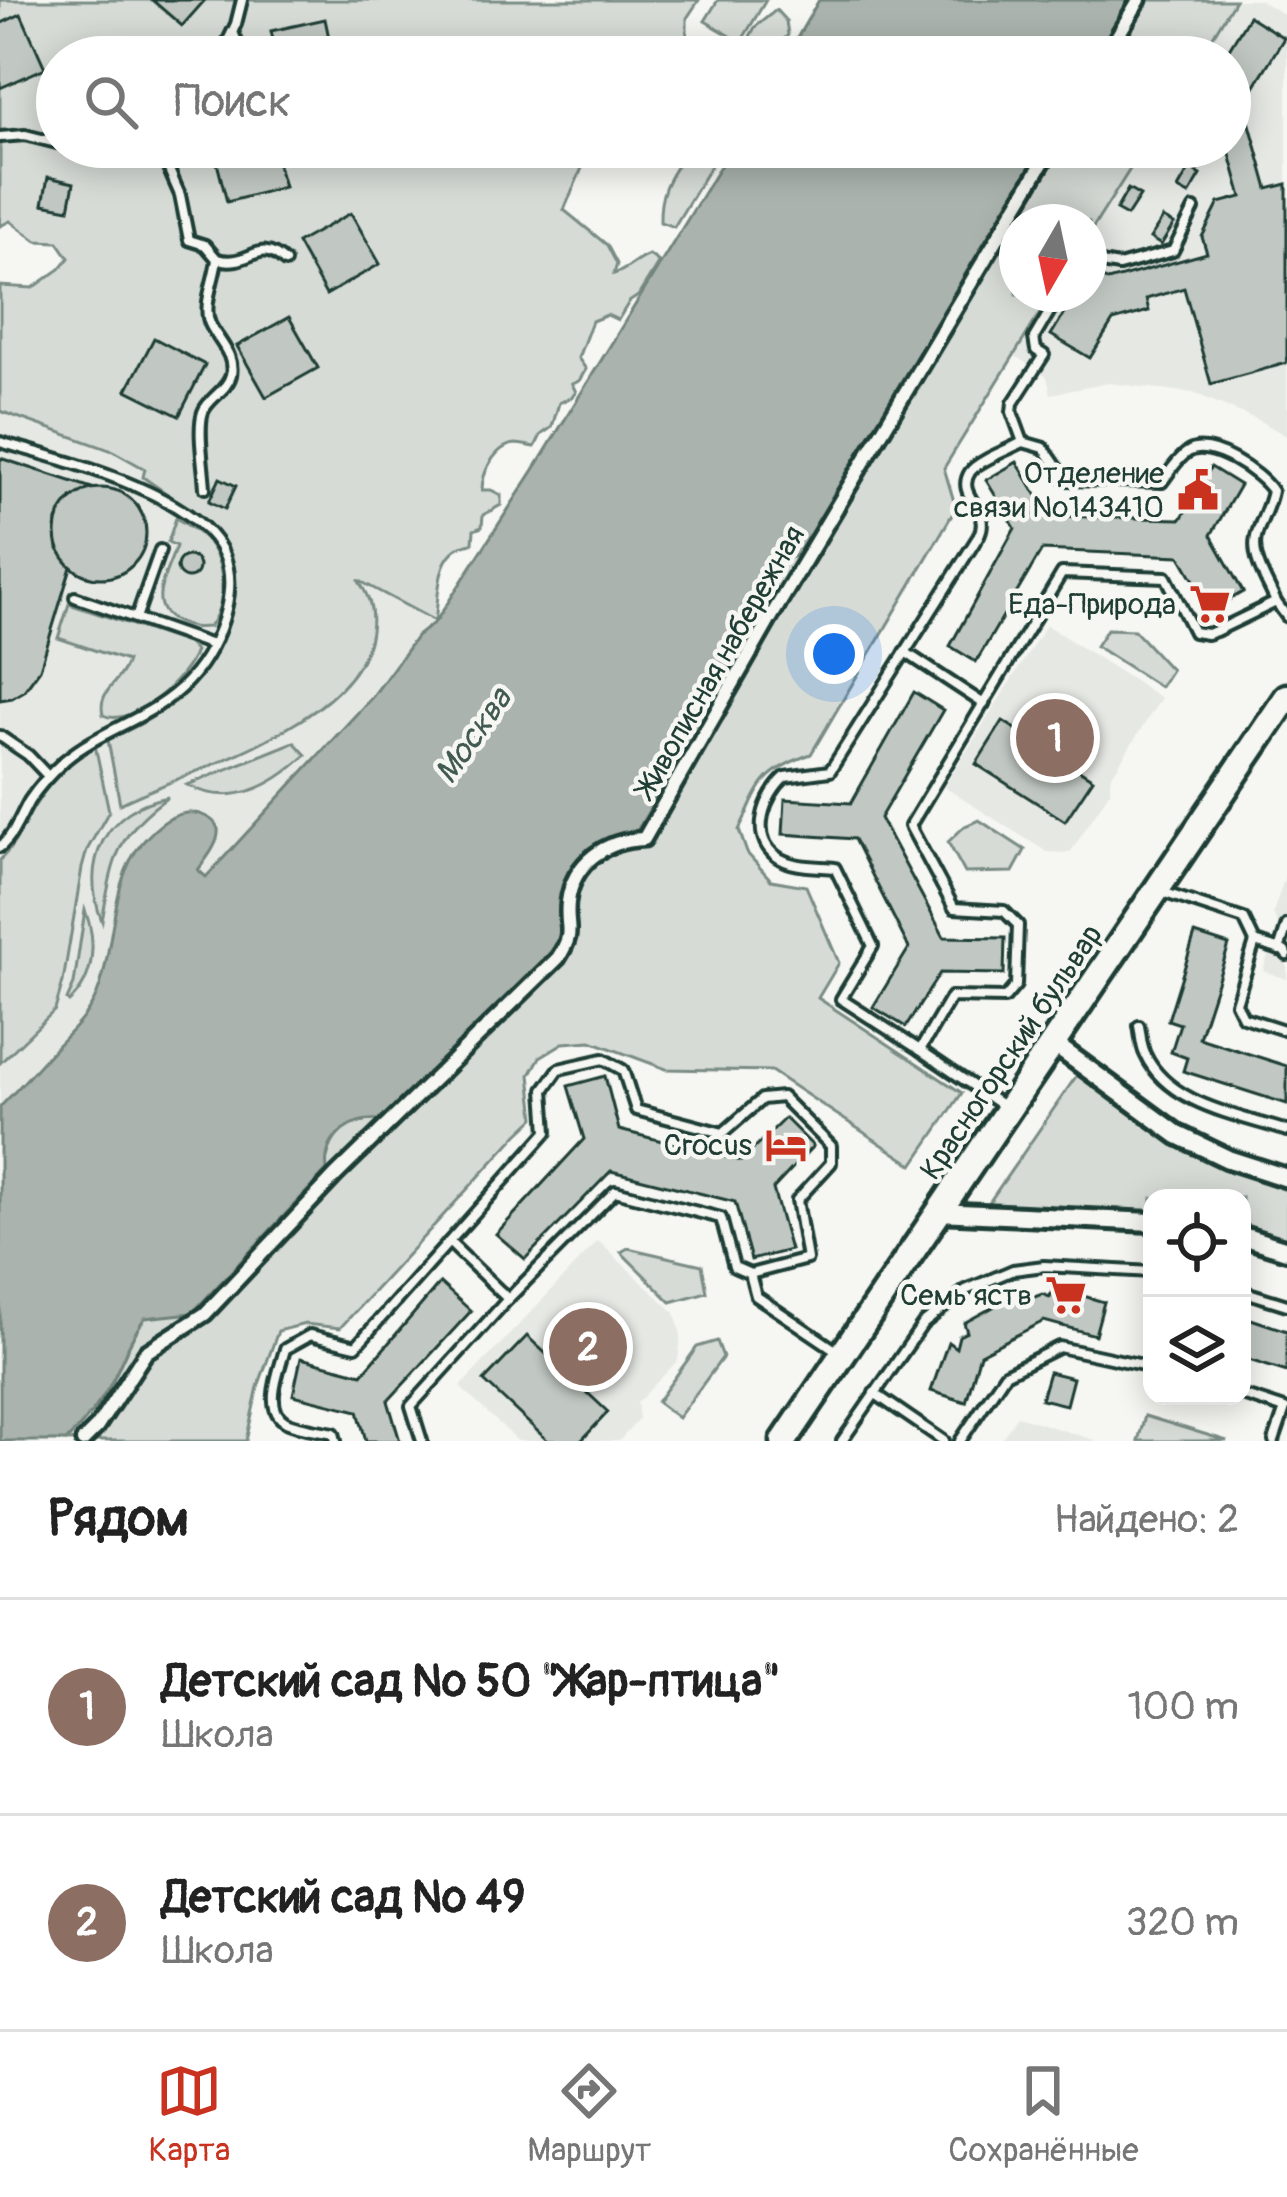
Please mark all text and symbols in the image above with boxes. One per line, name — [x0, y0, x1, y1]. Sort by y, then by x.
search box — [36, 36, 1251, 168]
icon: search — [78, 69, 144, 135]
text: Поиск — [174, 74, 291, 130]
north arrow — [999, 204, 1107, 312]
place label: Отделение связи №143410 — [954, 455, 1164, 526]
public building icon: Отделение связи №143410 — [1175, 467, 1221, 513]
street label: Живописная набережная — [626, 519, 813, 807]
supermarket icon: Еда-Природа — [1187, 581, 1233, 627]
place label: Еда-Природа — [1008, 586, 1176, 623]
your location — [804, 624, 864, 684]
water label: Москва — [426, 679, 522, 791]
pin: 1 — [1016, 693, 1094, 783]
street label: Красногорский бульвар — [912, 918, 1111, 1187]
hotel icon: Crocus — [763, 1122, 809, 1168]
place label: Crocus — [664, 1127, 752, 1164]
map controls — [1143, 1189, 1251, 1405]
button: locate — [1143, 1189, 1251, 1297]
supermarket icon: Семь яств — [1043, 1272, 1089, 1318]
place label: Семь яств — [900, 1277, 1032, 1314]
button: layers — [1143, 1297, 1251, 1405]
pin: 2 — [549, 1302, 627, 1392]
text: Рядом — [48, 1487, 189, 1551]
text: Найдено: 2 — [1054, 1495, 1239, 1544]
text: Детский сад № 50 "Жар-птица" — [162, 1654, 780, 1710]
text: 1 — [79, 1682, 95, 1731]
text: 100 m — [1127, 1682, 1239, 1731]
text: Школа — [162, 1710, 274, 1759]
text: Детский сад № 49 — [162, 1870, 525, 1926]
text: 2 — [76, 1898, 98, 1947]
text: 320 m — [1126, 1898, 1239, 1947]
text: Школа — [162, 1926, 274, 1975]
tab: Карта — [148, 2058, 230, 2171]
tab: Маршрут — [527, 2058, 651, 2171]
tab: Сохранённые — [948, 2058, 1139, 2171]

